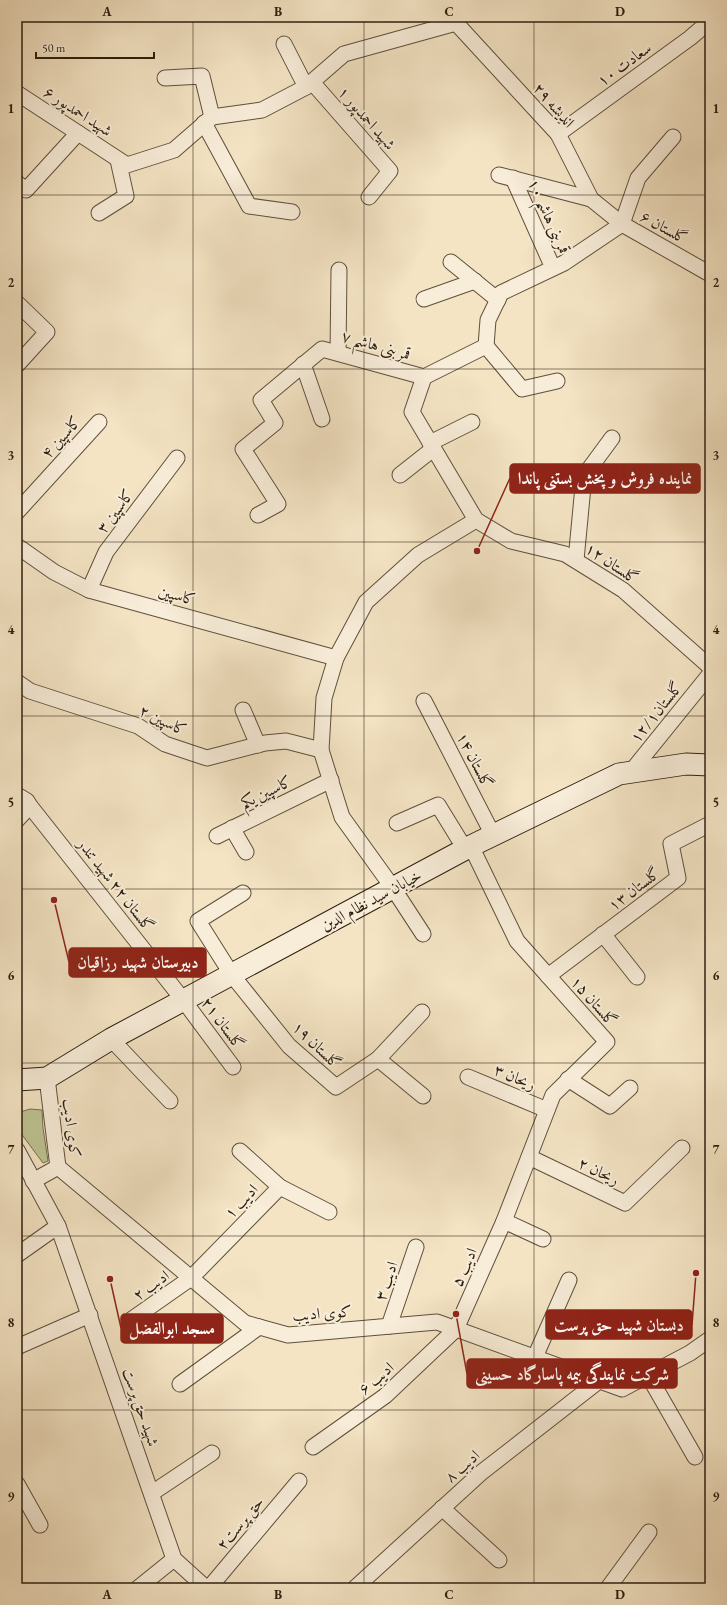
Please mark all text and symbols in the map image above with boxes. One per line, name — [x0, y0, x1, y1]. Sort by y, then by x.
text: A — [101, 3, 112, 20]
text: B — [274, 3, 282, 20]
text: C — [444, 3, 454, 20]
text: D — [615, 3, 625, 20]
scale bar — [36, 34, 154, 60]
street label: سعادت ۱۰ — [593, 37, 655, 91]
text: 50 m — [42, 40, 66, 56]
street label: اندیشه ۲۹ — [529, 78, 579, 132]
street label: شهید احمدپور ۶ — [39, 81, 116, 142]
street label: شهید احمدپور ۱ — [333, 82, 400, 155]
text: 1 — [8, 100, 15, 117]
text: 1 — [713, 100, 720, 117]
street label: قمربنی هاشم ۱۰ — [518, 175, 575, 259]
street label: گلستان ۶ — [637, 205, 691, 249]
text: 2 — [8, 274, 15, 291]
text: 2 — [713, 274, 720, 291]
street label: قمربنی هاشم ۷ — [338, 325, 413, 371]
street label: کاسپین ۴ — [36, 411, 86, 463]
text: 3 — [8, 447, 15, 464]
text: 3 — [713, 447, 720, 464]
callout: نماینده فروش و پخش بستنی پاندا — [510, 464, 700, 493]
text: نماینده فروش و پخش بستنی پاندا — [518, 467, 692, 491]
street label: کاسپین ۳ — [92, 485, 139, 538]
street label: گلستان ۱۲ — [581, 537, 643, 589]
street label: کاسپین — [156, 580, 198, 611]
text: 4 — [8, 621, 15, 638]
text: 4 — [713, 621, 720, 638]
street label: گلستان۱۲/۱ — [625, 677, 687, 747]
street label: کاسپین ۲ — [135, 700, 190, 741]
street label: گلستان ۱۴ — [452, 728, 498, 792]
street label: کاسپین یکم — [237, 771, 297, 818]
text: 5 — [8, 794, 14, 811]
text: 5 — [713, 794, 719, 811]
street label: گلستان ۲۲ شهید تندر — [72, 833, 159, 936]
street label: گلستان ۱۳ — [604, 862, 664, 916]
street label: خیابان سید نظام الدین — [317, 865, 427, 939]
callout: دبیرستان شهید رزاقیان — [69, 948, 206, 977]
text: دبیرستان شهید رزاقیان — [77, 951, 199, 974]
text: 6 — [8, 967, 15, 984]
text: 6 — [713, 967, 720, 984]
street label: گلستان ۱۵ — [566, 971, 622, 1031]
street label: گلستان ۲۱ — [197, 992, 249, 1054]
street label: گلستان ۱۹ — [288, 1017, 346, 1073]
street label: ریحان ۳ — [491, 1059, 539, 1095]
street label: کوی ادیب — [58, 1097, 86, 1159]
text: 7 — [8, 1141, 15, 1158]
text: 7 — [713, 1141, 720, 1158]
street label: ریحان ۲ — [575, 1152, 623, 1190]
street label: ادیب ۱ — [219, 1179, 263, 1223]
street label: ادیب ۵ — [446, 1244, 482, 1290]
street label: ادیب ۳ — [370, 1259, 402, 1303]
street label: ادیب ۲ — [128, 1265, 174, 1305]
street label: کوی ادیب — [292, 1300, 352, 1326]
callout: دبستان شهید حق پرست — [546, 1310, 692, 1339]
text: 8 — [8, 1314, 15, 1331]
callout: مسجد ابوالفضل — [121, 1314, 223, 1343]
text: دبستان شهید حق پرست — [554, 1314, 684, 1337]
text: 8 — [713, 1314, 720, 1331]
text: مسجد ابوالفضل — [129, 1317, 215, 1340]
street label: ادیب ۶ — [354, 1357, 398, 1399]
callout: شرکت نمایندگی بیمه پاسارگاد حسینی — [467, 1359, 677, 1388]
text: شرکت نمایندگی بیمه پاسارگاد حسینی — [475, 1361, 669, 1387]
street label: شهید حق پرست — [118, 1365, 164, 1449]
street label: ادیب ۸ — [440, 1445, 484, 1487]
text: 9 — [8, 1488, 15, 1505]
text: 9 — [713, 1488, 720, 1505]
street label: حق پرست۲ — [212, 1492, 268, 1554]
text: A — [101, 1586, 112, 1603]
text: B — [274, 1586, 282, 1603]
text: C — [444, 1586, 454, 1603]
text: D — [615, 1586, 625, 1603]

